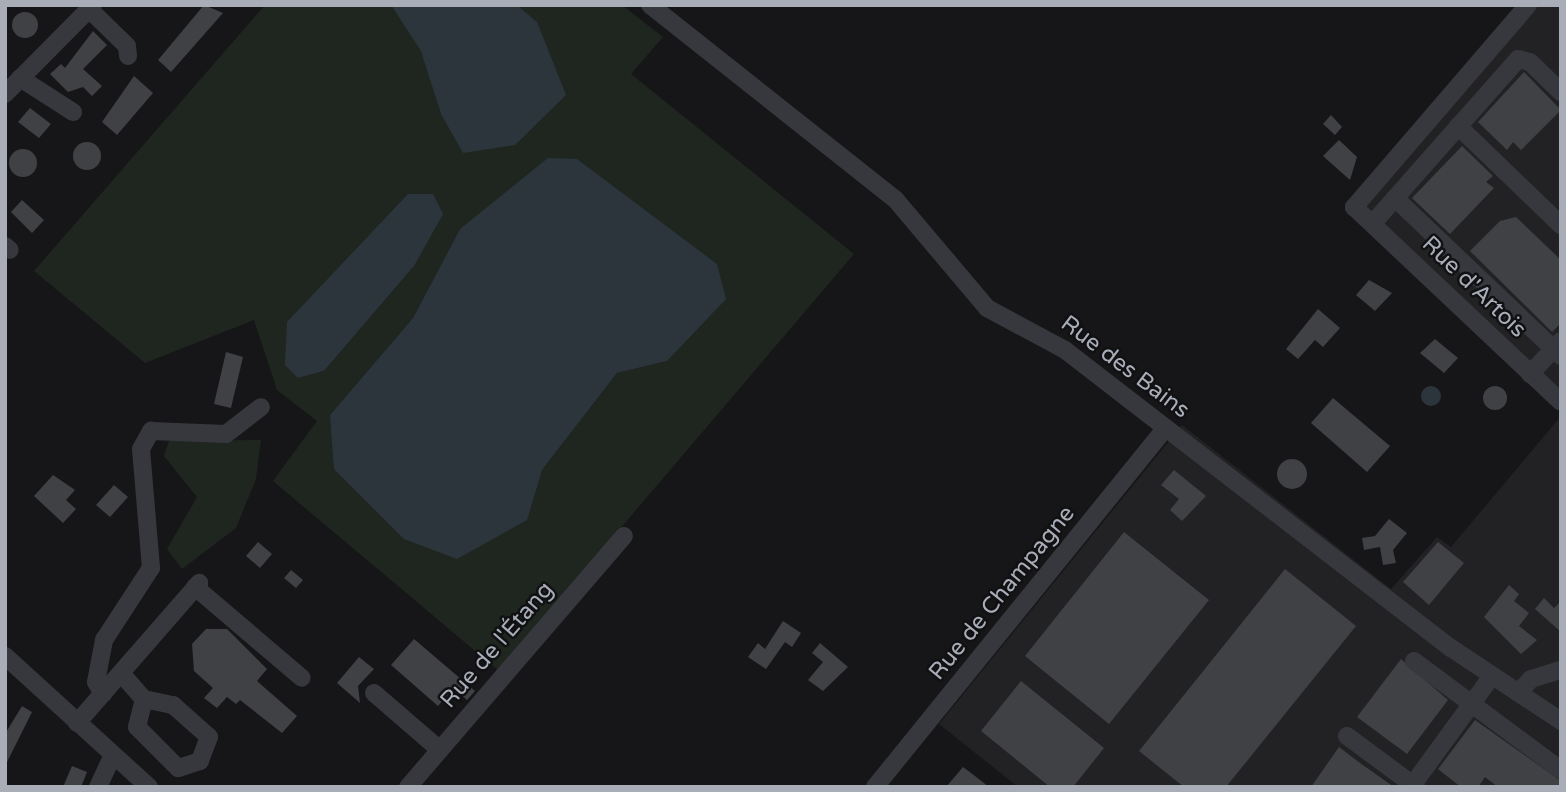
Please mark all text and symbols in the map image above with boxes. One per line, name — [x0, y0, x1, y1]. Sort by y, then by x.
street label: Rue d'Artois — [1416, 230, 1532, 344]
street label: Rue des Bains — [1055, 310, 1195, 424]
street label: Rue de Champagne — [923, 500, 1081, 686]
street label: Rue de l'Étang — [435, 576, 559, 714]

